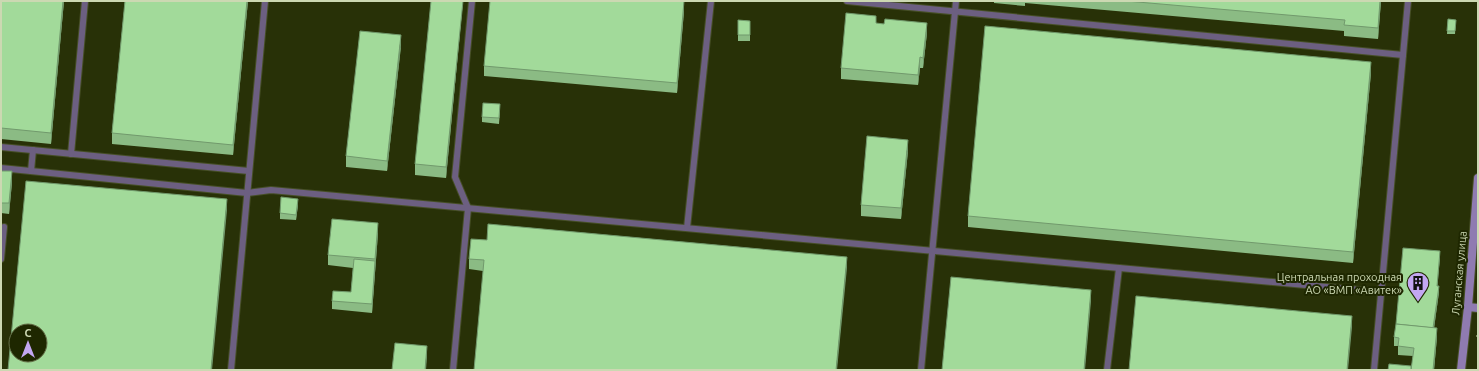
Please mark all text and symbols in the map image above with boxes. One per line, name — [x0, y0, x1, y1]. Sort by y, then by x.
street label: Луганская улица — [1449, 230, 1469, 316]
building icon: Центральная проходная АО «ВМП «Авитек» — [1405, 270, 1431, 303]
place label: Центральная проходная АО «ВМП «Авитек» — [1277, 271, 1402, 296]
north arrow — [8, 323, 48, 363]
text: С — [24, 327, 32, 339]

